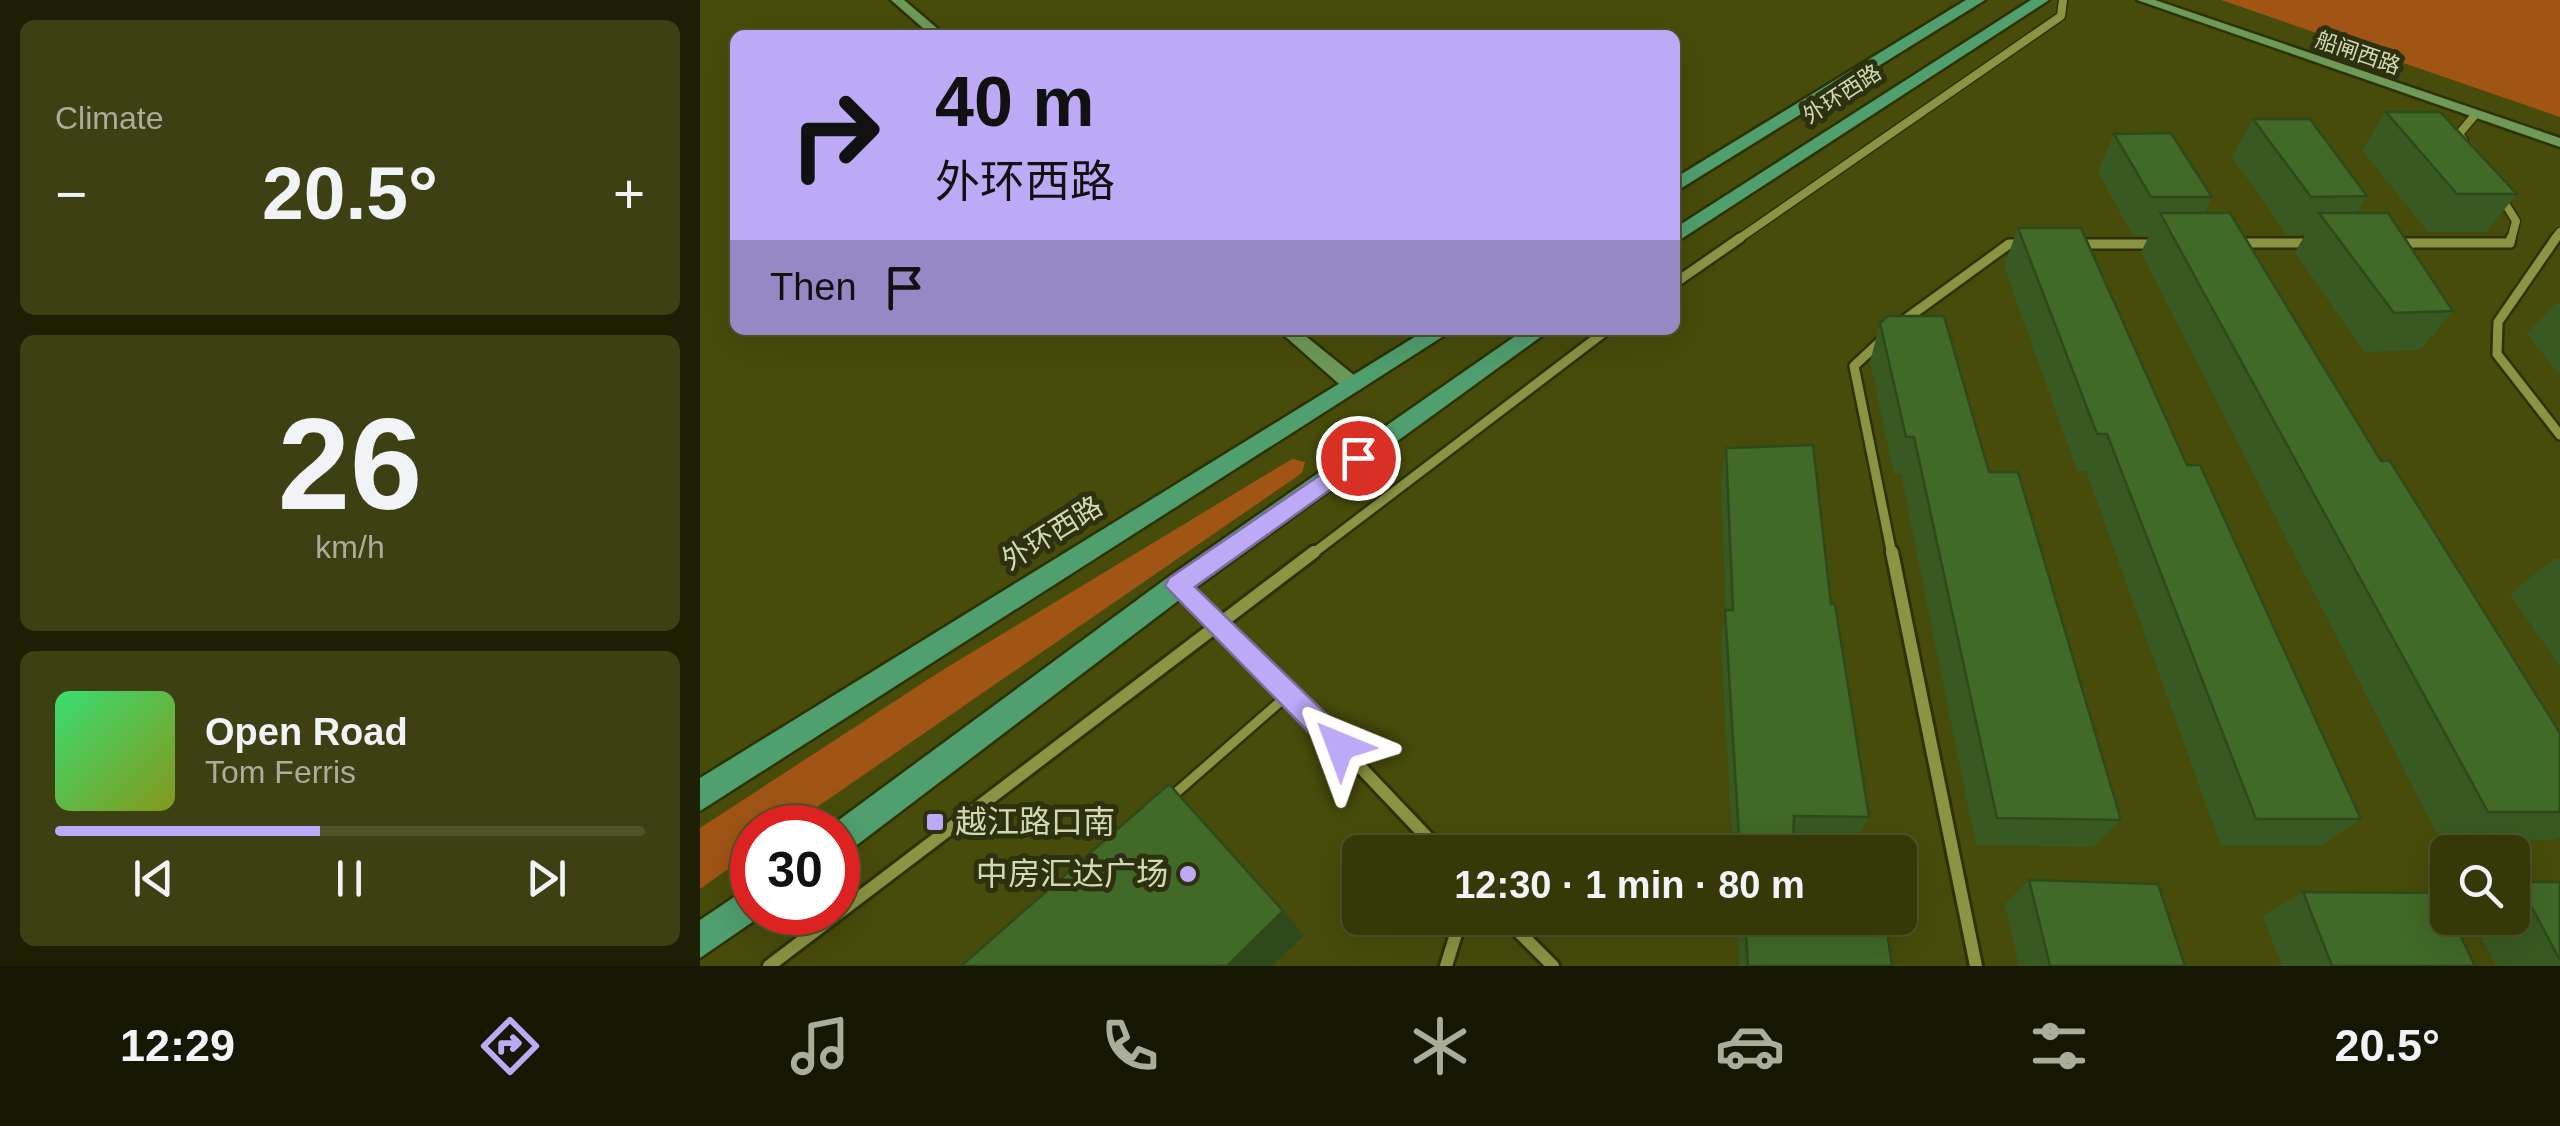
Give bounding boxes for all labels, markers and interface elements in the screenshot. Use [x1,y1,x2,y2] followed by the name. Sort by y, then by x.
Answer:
[2312,27,2404,79] street label: 船闸西路
[1798,60,1886,128] street label: 外环西路
[935,63,1095,141] text: 40 m
[770,70,900,200] icon: right
[55,100,163,136] text: Climate
[262,151,438,235] text: 20.5°
[935,156,1115,207] text: 外环西路
[55,163,87,225] text: −
[613,163,645,225] text: +
[877,260,932,315] icon: arrive
[770,266,857,308] text: Then
[278,391,422,537] text: 26
[1316,416,1401,501] pin
[1331,431,1386,486] icon: arrive
[996,490,1108,576] street label: 外环西路
[315,529,385,565] text: km/h
[1288,694,1392,798] position arrow
[205,711,408,753] text: Open Road
[205,754,356,790] text: Tom Ferris
[955,804,1115,840] place label: 越江路口南
[730,805,860,935] speed limit sign: 30
[924,811,946,833] marker: 越江路口南
[2430,835,2530,935] map controls
[2430,835,2530,935] button: search
[126,851,181,906] icon: previous
[322,851,377,906] icon: pause
[519,851,574,906] icon: next
[976,856,1168,892] place label: 中房汇达广场
[1177,863,1199,885] marker: 中房汇达广场
[1454,864,1805,906] text: 12:30 · 1 min · 80 m
[475,1011,545,1081] icon: directions
[785,1011,855,1081] icon: music
[1095,1011,1165,1081] icon: phone
[1405,1011,1475,1081] icon: climate
[1715,1011,1785,1081] icon: car
[2024,1011,2094,1081] icon: filters
[120,1020,235,1071] text: 12:29
[2334,1020,2440,1071] text: 20.5°

